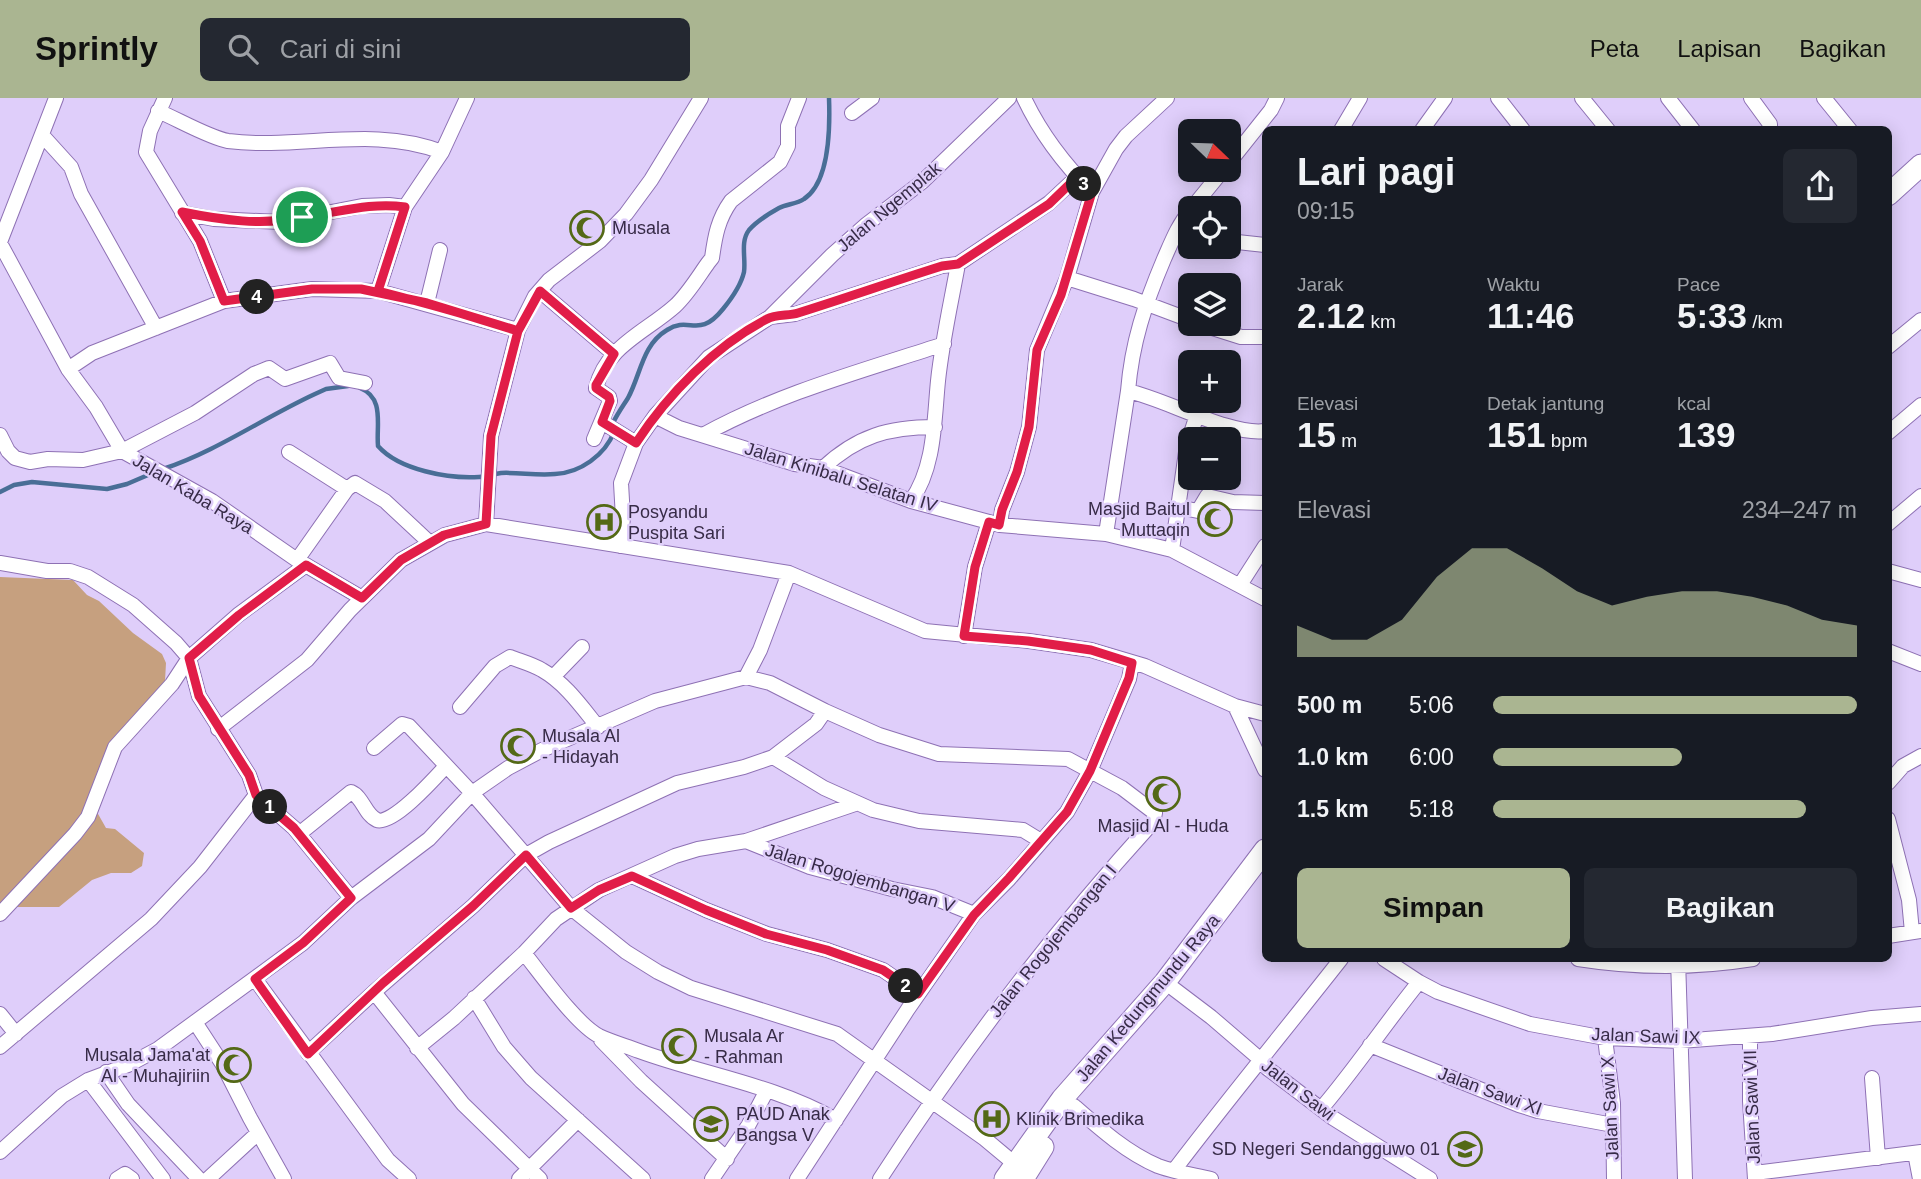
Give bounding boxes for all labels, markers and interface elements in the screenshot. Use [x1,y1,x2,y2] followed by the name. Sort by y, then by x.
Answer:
[200,18,690,81] search box
[35,30,158,67] text: Sprintly
[224,30,262,68] icon: search
[280,34,401,64] text: Cari di sini
[1590,35,1639,62] text: Peta
[1677,35,1761,62] text: Lapisan
[1799,35,1886,62] text: Bagikan
[1178,119,1241,182] north arrow
[1178,119,1241,490] map controls
[1783,149,1857,223] button: share
[1297,151,1455,193] text: Lari pagi
[833,157,946,256] street label: Jalan Ngemplak
[1066,166,1102,202] pin: 3
[1078,173,1089,194] text: 3
[272,187,332,247] pin
[1178,196,1241,259] button: locate
[283,198,321,236] icon: arrive
[1297,198,1355,224] text: 09:15
[568,209,606,247] mosque icon: Musala
[612,218,671,238] place label: Musala
[1178,273,1241,336] button: layers
[1297,274,1343,295] text: Jarak
[1487,274,1540,295] text: Waktu
[1677,274,1720,295] text: Pace
[240,280,274,314] pin: 4
[251,286,262,307] text: 4
[1297,296,1365,335] text: 2.12
[1487,296,1575,335] text: 11:46
[1677,296,1747,335] text: 5:33
[1365,311,1396,332] text: km
[1747,311,1783,332] text: /km
[1178,350,1241,413] button: +
[1297,393,1358,414] text: Elevasi
[1487,393,1604,414] text: Detak jantung
[1677,393,1711,414] text: kcal
[1297,415,1336,454] text: 15
[1487,415,1545,454] text: 151
[1677,415,1735,454] text: 139
[1178,427,1241,490] button: −
[1336,430,1357,451] text: m
[1545,430,1588,451] text: bpm
[742,438,940,516] street label: Jalan Kinibalu Selatan IV
[129,450,258,538] street label: Jalan Kaba Raya
[1297,497,1371,523] text: Elevasi
[1742,497,1857,523] text: 234–247 m
[1088,499,1190,540] place label: Masjid Baitul Muttaqin
[1196,500,1234,538] mosque icon: Masjid Baitul Muttaqin
[628,502,725,543] place label: Posyandu Puspita Sari
[585,503,623,541] hospital icon: Posyandu Puspita Sari
[1297,692,1362,718] text: 500 m
[1409,692,1454,718] text: 5:06
[542,726,620,767] place label: Musala Al - Hidayah
[499,727,537,765] mosque icon: Musala Al - Hidayah
[1297,744,1369,770] text: 1.0 km
[1409,744,1454,770] text: 6:00
[1144,775,1182,813] mosque icon: Masjid Al - Huda
[252,790,288,824] pin: 1
[264,796,275,817] text: 1
[1297,796,1369,822] text: 1.5 km
[1409,796,1454,822] text: 5:18
[1097,816,1230,836] place label: Masjid Al - Huda
[763,840,957,916] street label: Jalan Rogojembangan V
[985,861,1121,1021] street label: Jalan Rogojembangan I
[1297,868,1570,948] button: Simpan
[1584,868,1857,948] button: Bagikan
[1072,910,1224,1086] street label: Jalan Kedungmundu Raya
[888,968,923,1004] pin: 2
[900,975,911,996] text: 2
[1591,1024,1701,1048] street label: Jalan Sawi IX
[704,1026,784,1067] place label: Musala Ar - Rahman
[660,1027,698,1065] mosque icon: Musala Ar - Rahman
[85,1045,210,1086] place label: Musala Jama'at Al - Muhajiriin
[215,1046,253,1084] mosque icon: Musala Jama'at Al - Muhajiriin
[1740,1050,1764,1164] street label: Jalan Sawi VII
[1258,1055,1338,1125] street label: Jalan Sawi
[1597,1056,1623,1160] street label: Jalan Sawi X
[1435,1063,1545,1119] street label: Jalan Sawi XI
[973,1100,1011,1138] hospital icon: Klinik Brimedika
[736,1104,831,1145] place label: PAUD Anak Bangsa V
[692,1105,730,1143] school or university icon: PAUD Anak Bangsa V
[1016,1109,1145,1129] place label: Klinik Brimedika
[1446,1130,1484,1168] school or university icon: SD Negeri Sendangguwo 01
[1212,1139,1440,1159] place label: SD Negeri Sendangguwo 01

